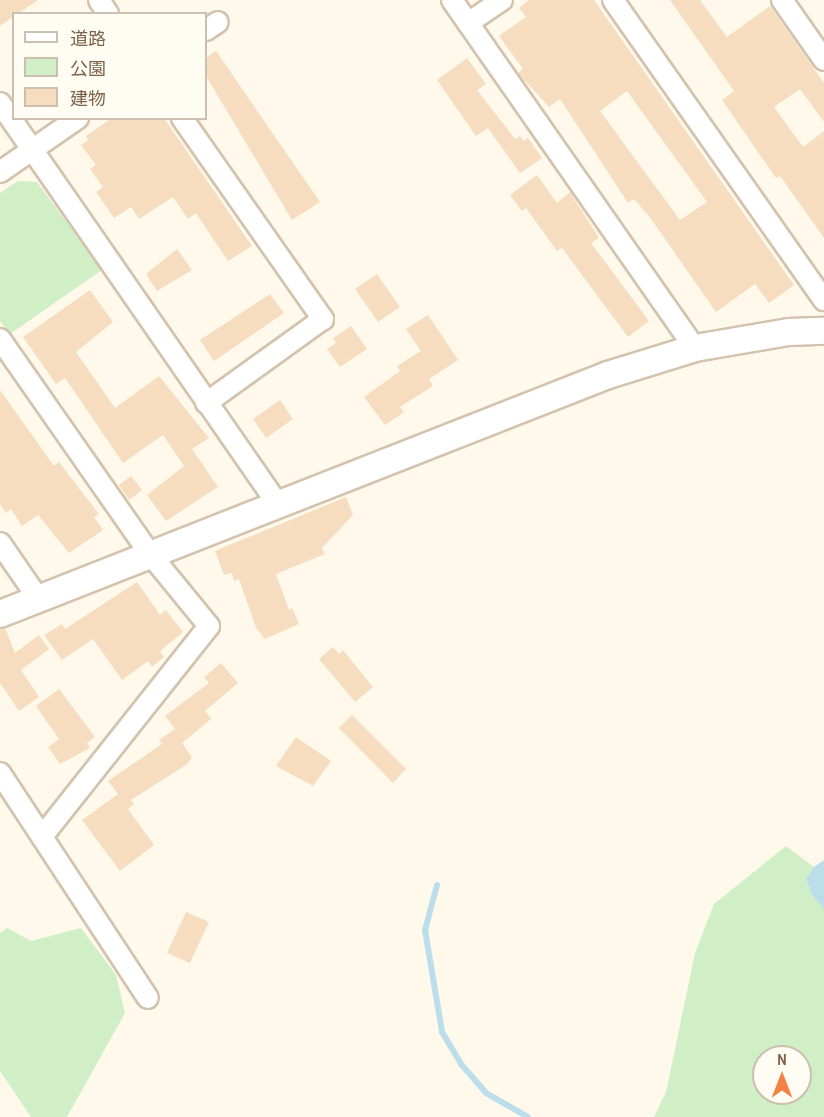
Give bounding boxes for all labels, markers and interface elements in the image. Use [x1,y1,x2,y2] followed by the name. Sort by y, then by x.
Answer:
[12,12,207,120] legend
[70,26,106,51] text: 道路
[70,56,106,81] text: 公園
[70,86,106,111] text: 建物
[752,1045,812,1105] north arrow
[777,1048,787,1070] text: N

